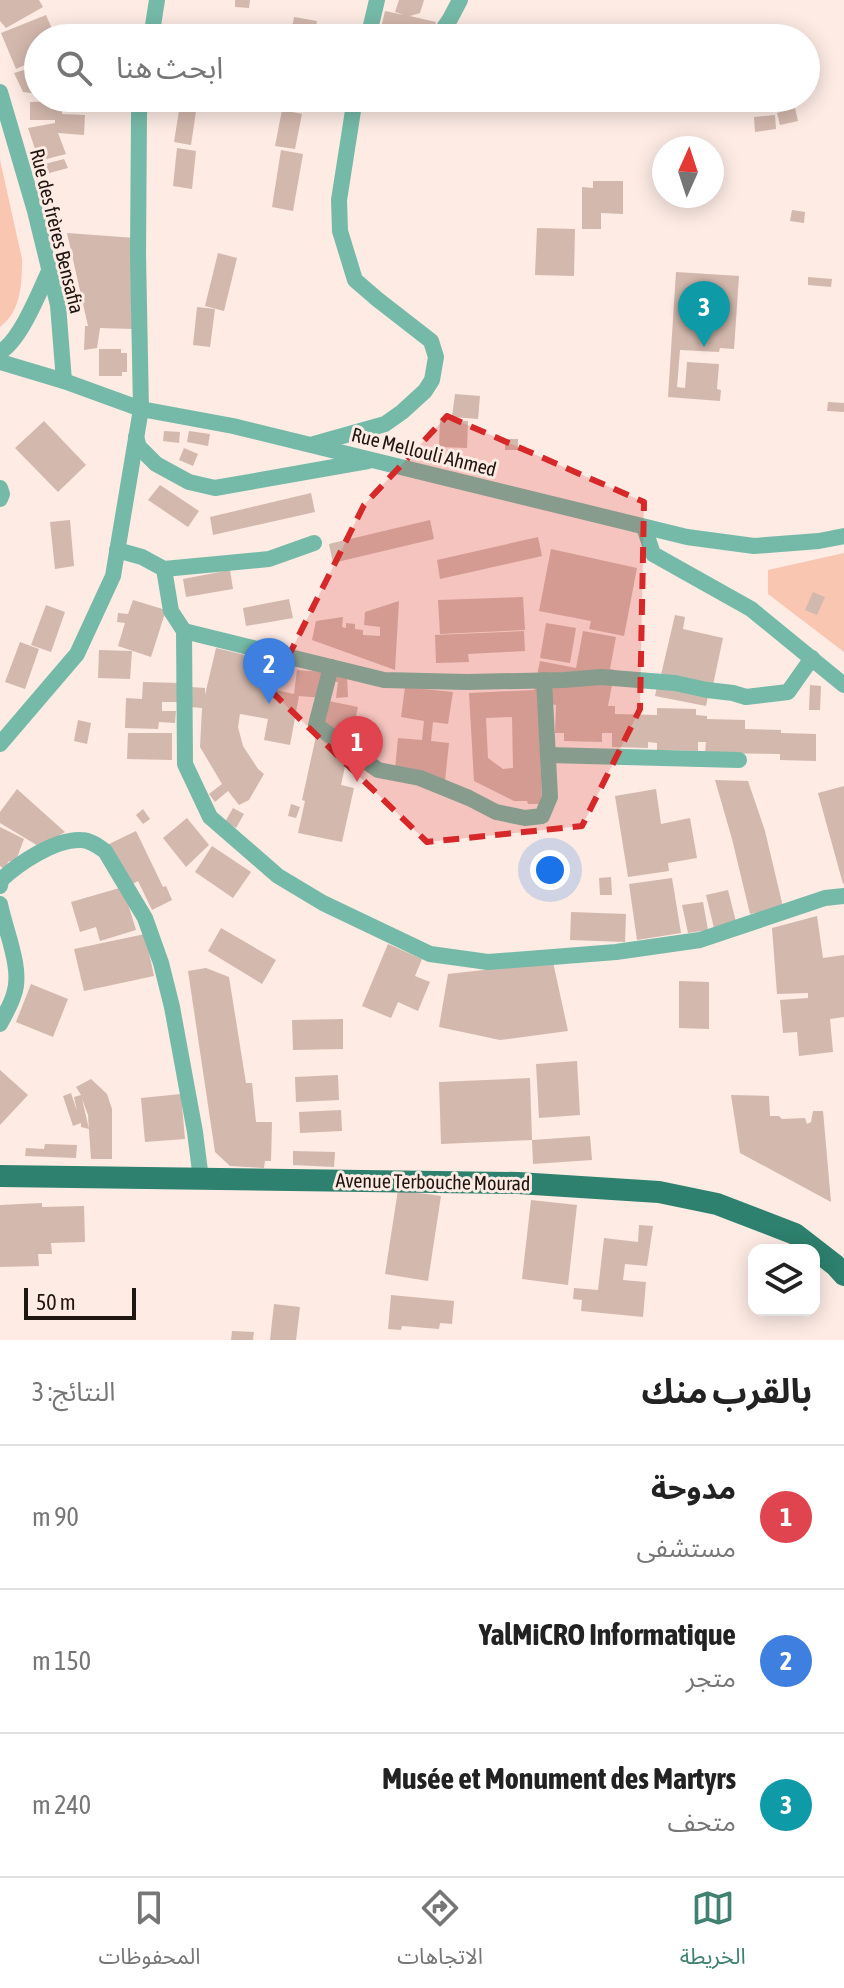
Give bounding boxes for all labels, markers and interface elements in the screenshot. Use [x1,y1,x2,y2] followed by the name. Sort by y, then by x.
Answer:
[24,24,820,112] search box
[52,46,96,90] icon: search
[116,50,223,84] text: ابحث هنا
[652,136,724,208] north arrow
[26,146,89,316] street label: Rue des frères Bensafia
[678,281,730,347] pin: 3
[349,422,499,481] street label: Rue Mellouli Ahmed
[243,638,295,704] pin: 2
[331,716,383,782] pin: 1
[530,850,570,890] your location
[335,1168,531,1195] street label: Avenue Terbouche Mourad
[748,1244,820,1316] map controls
[748,1244,820,1316] button: layers
[24,1284,136,1320] scale bar
[36,1289,76,1315] text: 50 m
[642,1371,812,1410] text: بالقرب منك
[32,1377,115,1407] text: النتائج: 3
[651,1471,736,1505] text: مدوحة
[32,1502,79,1532] text: 90 m
[780,1502,792,1532] text: 1
[636,1533,736,1563] text: مستشفى
[479,1617,736,1651] text: YalMiCRO Informatique
[32,1646,91,1676] text: 150 m
[780,1646,792,1676] text: 2
[686,1663,736,1693] text: متجر
[382,1761,736,1795] text: Musée et Monument des Martyrs
[32,1790,91,1820] text: 240 m
[780,1790,792,1820] text: 3
[668,1807,736,1837] text: متحف
[98,1886,200,1980] tab: المحفوظات
[397,1886,483,1980] tab: الاتجاهات
[680,1886,746,1980] tab: الخريطة

